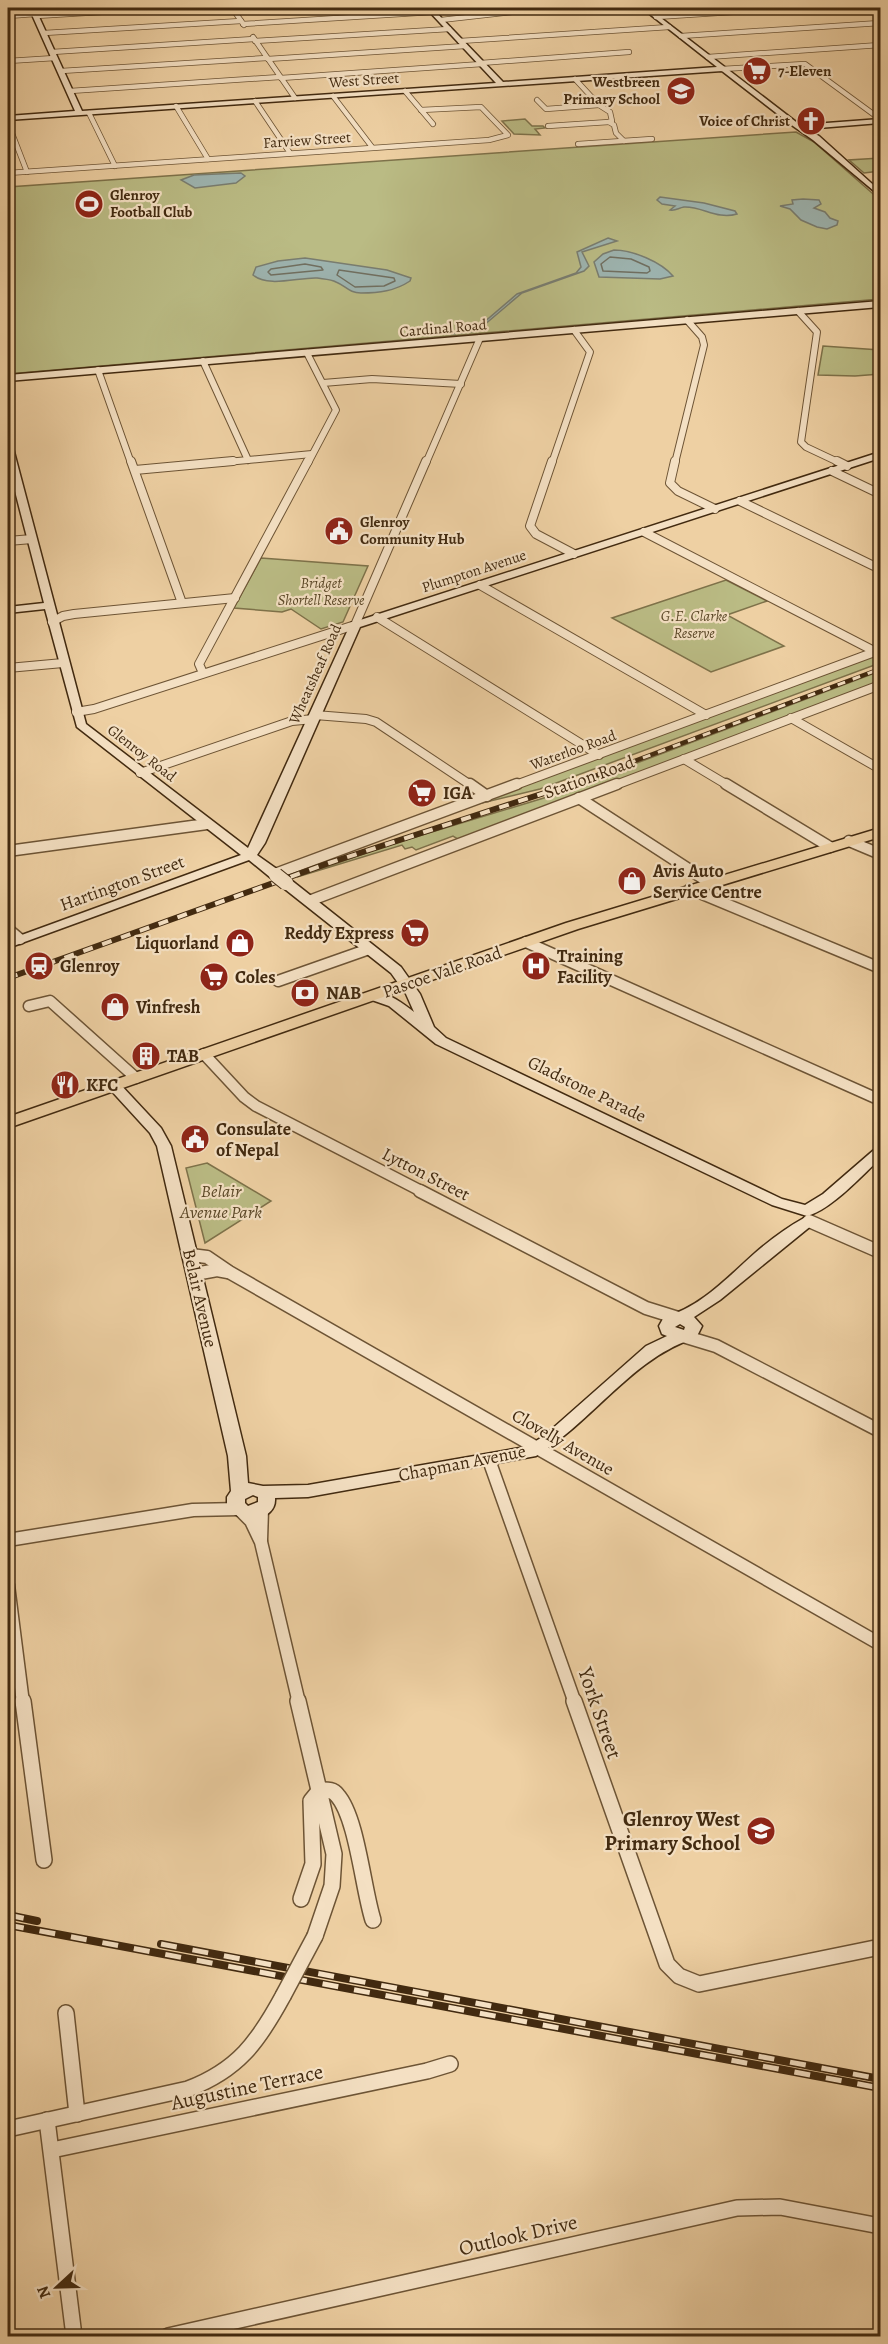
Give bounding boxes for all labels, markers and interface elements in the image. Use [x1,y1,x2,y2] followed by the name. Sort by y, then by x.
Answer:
[741,55,773,87] supermarket icon: 7-Eleven
[778,61,832,81] place label: 7-Eleven
[327,68,400,93] street label: West Street
[563,72,661,109] place label: Westbreen Primary School
[665,75,697,107] school or university icon: Westbreen Primary School
[795,105,827,137] church icon: Voice of Christ
[698,111,790,131] place label: Voice of Christ
[262,127,352,153] street label: Farview Street
[110,185,193,222] place label: Glenroy Football Club
[73,188,105,220] sports icon: Glenroy Football Club
[399,314,488,342] street label: Cardinal Road
[360,512,465,549] place label: Glenroy Community Hub
[323,515,355,547] public building icon: Glenroy Community Hub
[419,545,529,597] street label: Plumpton Avenue
[278,573,365,610] park label: Bridget Shortell Reserve
[661,606,728,643] park label: G.E. Clarke Reserve
[284,620,346,728] street label: Wheatsheaf Road
[103,720,181,787] street label: Glenroy Road
[526,725,620,775] street label: Waterloo Road
[540,749,638,804] street label: Station Road
[406,777,438,809] supermarket icon: IGA
[443,781,473,805] place label: IGA
[56,849,188,917] street label: Hartington Street
[652,859,762,904] place label: Avis Auto Service Centre
[616,865,648,897] shop icon: Avis Auto Service Centre
[399,917,431,949] supermarket icon: Reddy Express
[284,921,394,945] place label: Reddy Express
[224,927,256,959] shop icon: Liquorland
[135,931,219,955] place label: Liquorland
[379,940,505,1004] street label: Pascoe Vale Road
[557,944,624,989] place label: Training Facility
[23,950,55,982] station icon: Glenroy
[520,950,552,982] hospital icon: Training Facility
[60,954,120,978] place label: Glenroy
[198,961,230,993] supermarket icon: Coles
[235,965,276,989] place label: Coles
[289,977,321,1009] bank icon: NAB
[326,981,361,1005] place label: NAB
[99,991,131,1023] shop icon: Vinfresh
[135,995,201,1019] place label: Vinfresh
[130,1040,162,1072] building icon: TAB
[167,1044,199,1068] place label: TAB
[524,1050,650,1128] street label: Gladstone Parade
[49,1069,81,1101] restaurant icon: KFC
[86,1073,118,1097] place label: KFC
[216,1117,291,1162] place label: Consulate of Nepal
[179,1123,211,1155] public building icon: Consulate of Nepal
[378,1142,474,1206] street label: Lytton Street
[179,1179,262,1224] park label: Belair Avenue Park
[177,1246,223,1350] street label: Belair Avenue
[508,1403,618,1481] street label: Clovelly Avenue
[396,1439,528,1487] street label: Chapman Avenue
[571,1662,629,1763] street label: York Street
[605,1805,740,1857] place label: Glenroy West Primary School
[745,1815,777,1847] school or university icon: Glenroy West Primary School
[167,2057,326,2117] street label: Augustine Terrace
[456,2208,580,2262] street label: Outlook Drive
[27,2257,87,2317] north arrow
[32,2282,56,2302] text: N

